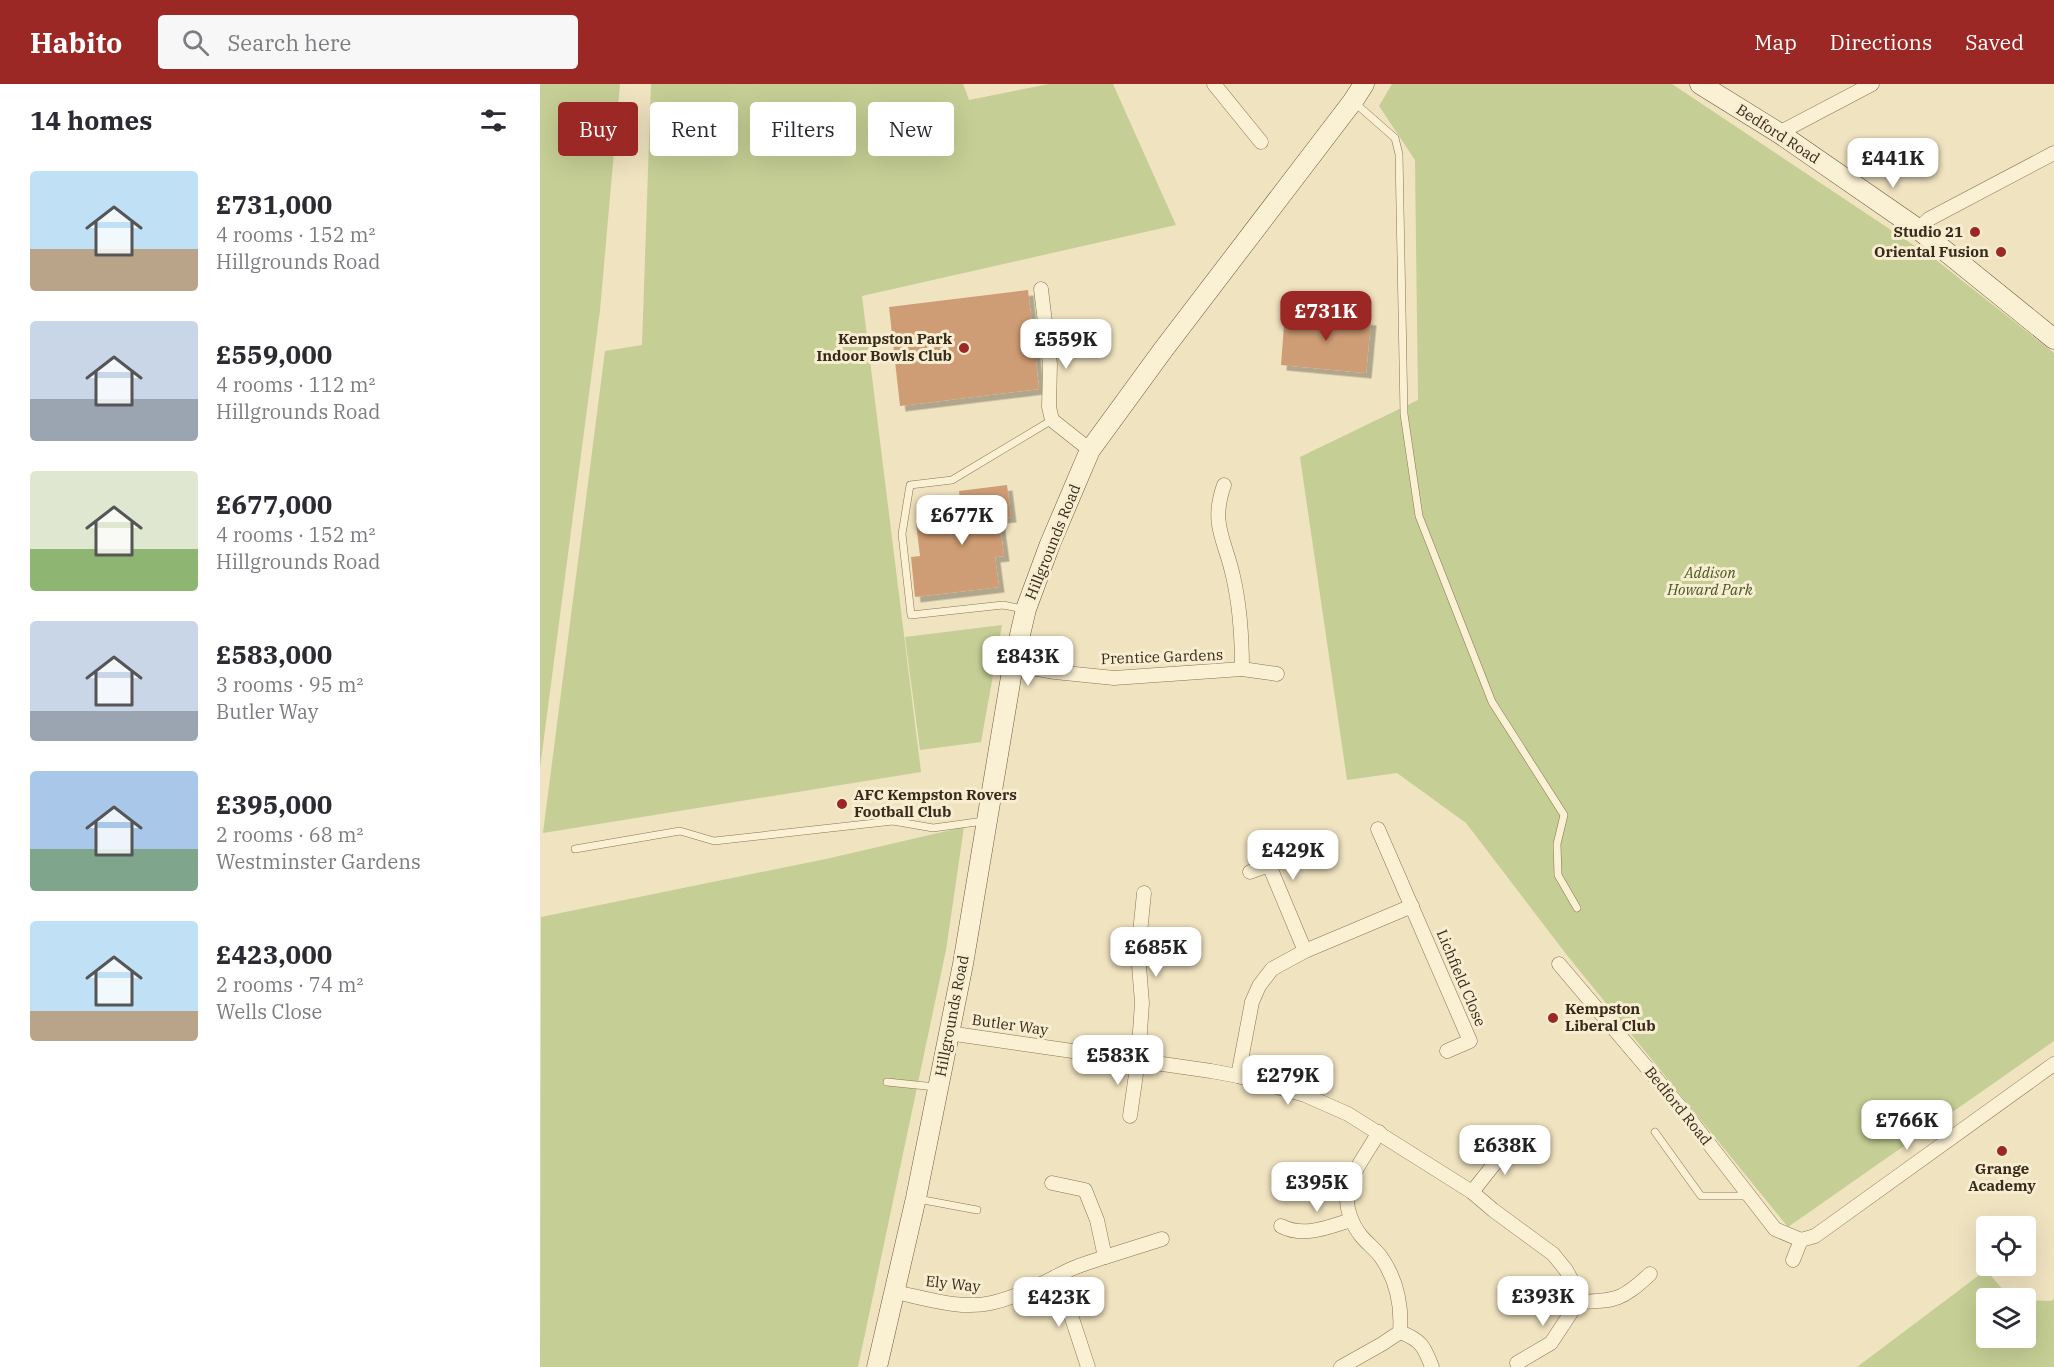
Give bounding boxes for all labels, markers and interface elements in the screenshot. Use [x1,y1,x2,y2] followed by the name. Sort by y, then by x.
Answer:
[158,15,578,69] search box
[30,24,122,61] text: Habito
[179,26,212,59] icon: search
[227,28,351,57] text: Search here
[1754,28,1797,56] text: Map
[1830,28,1932,56] text: Directions
[1965,28,2024,56] text: Saved
[1733,100,1824,168] street label: Bedford Road
[558,102,638,156] chip: Buy
[650,102,738,156] chip: Rent
[750,102,856,156] chip: Filters
[868,102,954,156] chip: New
[30,103,152,137] text: 14 homes
[477,104,510,137] icon: filters
[1851,138,1935,189] pin: £441K
[1861,144,1925,171] text: £441K
[216,187,332,221] text: £731,000
[78,195,150,267] icon: home
[216,221,375,248] text: 4 rooms · 152 m²
[1894,222,1963,241] place label: Studio 21
[1968,225,1982,239] marker: Studio 21
[1874,242,1989,261] place label: Oriental Fusion
[1994,245,2008,259] marker: Oriental Fusion
[216,248,380,275] text: Hillgrounds Road
[1284,291,1368,342] pin: £731K
[1294,297,1358,324] text: £731K
[1024,319,1108,370] pin: £559K
[1034,325,1098,352] text: £559K
[816,329,953,365] place label: Kempston Park Indoor Bowls Club
[216,337,332,371] text: £559,000
[957,341,971,355] marker: Kempston Park Indoor Bowls Club
[78,345,150,417] icon: home
[216,371,375,398] text: 4 rooms · 112 m²
[216,398,380,425] text: Hillgrounds Road
[1021,481,1084,603] street label: Hillgrounds Road
[216,487,332,521] text: £677,000
[78,495,150,567] icon: home
[920,495,1004,546] pin: £677K
[930,501,994,528] text: £677K
[216,521,375,548] text: 4 rooms · 152 m²
[216,548,380,575] text: Hillgrounds Road
[1666,563,1753,599] park label: Addison Howard Park
[986,636,1070,687] pin: £843K
[216,637,332,671] text: £583,000
[996,642,1060,669] text: £843K
[78,645,150,717] icon: home
[1100,645,1224,668] street label: Prentice Gardens
[216,671,363,698] text: 3 rooms · 95 m²
[216,698,318,725] text: Butler Way
[854,785,1017,821] place label: AFC Kempston Rovers Football Club
[216,787,332,821] text: £395,000
[78,795,150,867] icon: home
[835,797,849,811] marker: AFC Kempston Rovers Football Club
[216,821,363,848] text: 2 rooms · 68 m²
[1251,830,1335,881] pin: £429K
[1261,836,1325,863] text: £429K
[216,848,421,875] text: Westminster Gardens
[1433,926,1490,1029] street label: Lichfield Close
[1114,927,1198,978] pin: £685K
[1124,933,1188,960] text: £685K
[216,937,332,971] text: £423,000
[78,945,150,1017] icon: home
[930,954,973,1078] street label: Hillgrounds Road
[216,971,363,998] text: 2 rooms · 74 m²
[216,998,322,1025] text: Wells Close
[1565,999,1656,1035] place label: Kempston Liberal Club
[971,1010,1049,1039] street label: Butler Way
[1546,1011,1560,1025] marker: Kempston Liberal Club
[1076,1035,1160,1086] pin: £583K
[1086,1041,1150,1068] text: £583K
[1246,1055,1330,1106] pin: £279K
[1256,1061,1320,1088] text: £279K
[1641,1062,1716,1149] street label: Bedford Road
[1865,1100,1949,1151] pin: £766K
[1875,1106,1939,1133] text: £766K
[1463,1125,1547,1176] pin: £638K
[1473,1131,1537,1158] text: £638K
[1995,1144,2009,1158] marker: Grange Academy
[1968,1159,2036,1195] place label: Grange Academy
[1275,1162,1359,1213] pin: £395K
[1285,1168,1349,1195] text: £395K
[1976,1216,2036,1348] map controls
[1976,1216,2036,1276] button: locate
[925,1271,982,1296] street label: Ely Way
[1501,1276,1585,1327] pin: £393K
[1017,1277,1101,1328] pin: £423K
[1511,1282,1575,1309] text: £393K
[1027,1283,1091,1310] text: £423K
[1976,1288,2036,1348] button: layers

